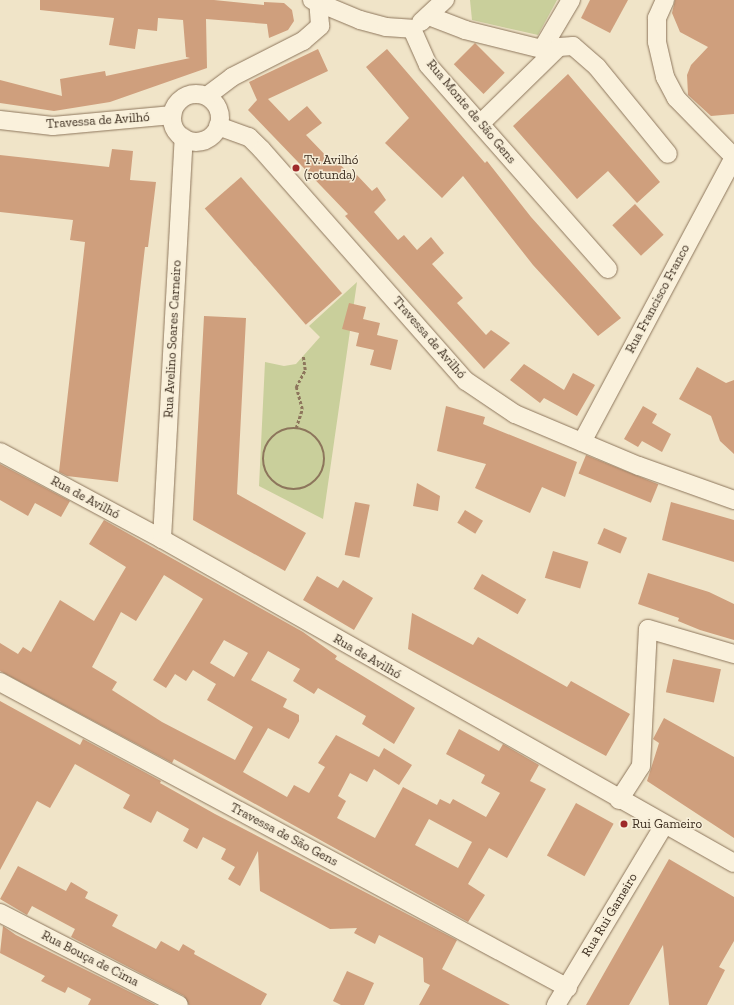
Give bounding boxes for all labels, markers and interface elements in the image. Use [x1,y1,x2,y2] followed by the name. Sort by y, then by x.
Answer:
[423,57,519,167] street label: Rua Monte de São Gens
[46,110,150,132] street label: Travessa de Avilhó
[304,153,359,184] place label: Tv. Avilhó (rotunda)
[291,163,301,173] marker: Tv. Avilhó (rotunda)
[623,242,693,356] street label: Rua Francisco Franco
[161,259,185,419] street label: Rua Avelino Soares Carneiro
[389,294,469,382] street label: Travessa de Avilhó
[48,473,122,523] street label: Rua de Avilhó
[330,631,404,683] street label: Rua de Avilhó
[227,800,341,870] street label: Travessa de São Gens
[632,816,702,832] place label: Rui Gameiro
[619,819,629,829] marker: Rui Gameiro
[579,870,641,960] street label: Rua Rui Gameiro
[39,928,141,990] street label: Rua Bouça de Cima

